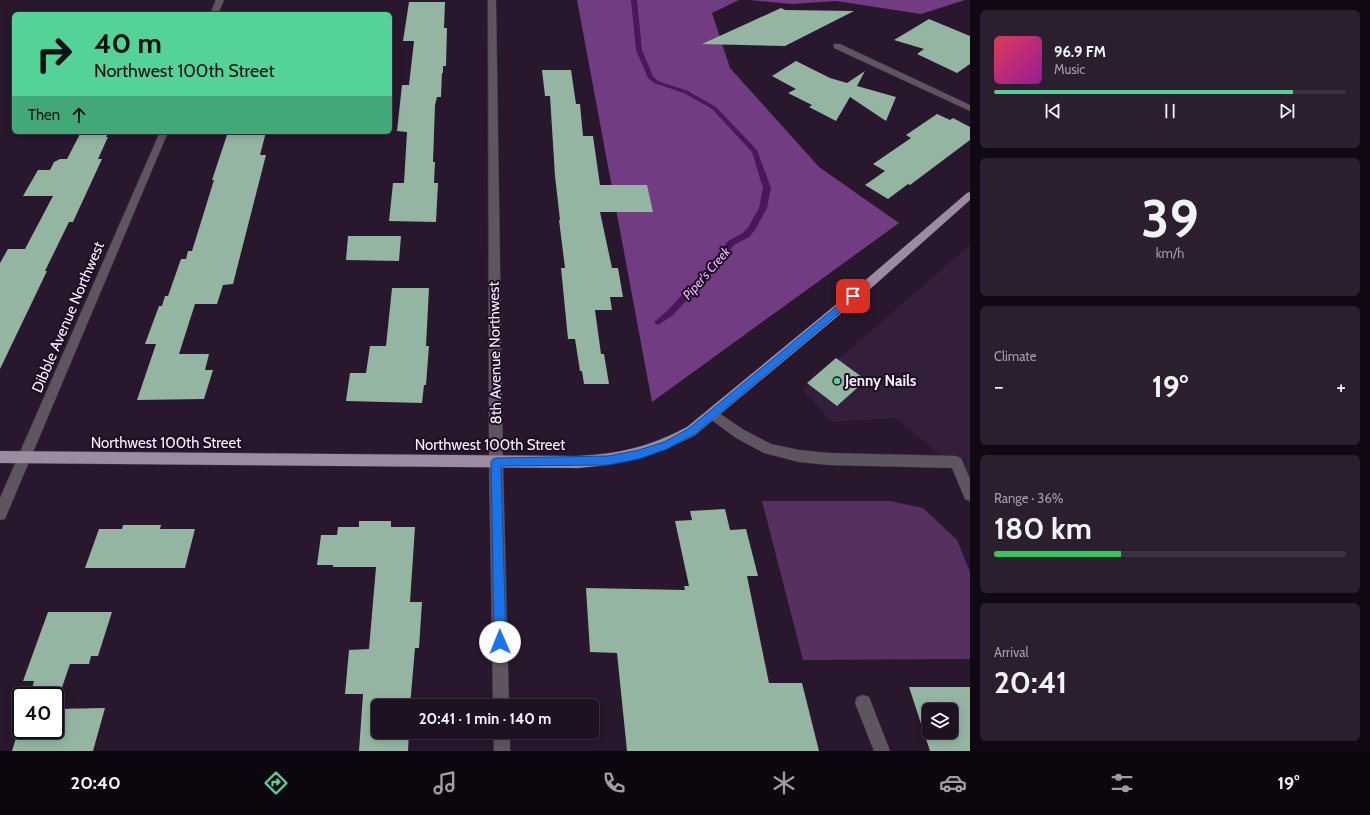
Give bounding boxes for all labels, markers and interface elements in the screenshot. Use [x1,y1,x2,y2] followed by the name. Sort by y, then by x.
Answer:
[94,26,162,60] text: 40 m
[28,28,80,80] icon: right
[1054,43,1106,61] text: 96.9 FM
[94,60,275,82] text: Northwest 100th Street
[1054,61,1085,77] text: Music
[1042,100,1064,122] icon: previous
[1159,100,1181,122] icon: pause
[1276,100,1298,122] icon: next
[68,104,90,126] icon: ahead
[28,106,60,124] text: Then
[1141,187,1199,250] text: 39
[28,239,108,395] street label: Dibble Avenue Northwest
[679,243,733,303] water label: Piper's Creek
[1156,245,1184,261] text: km/h
[836,279,870,313] pin
[485,281,505,425] street label: 8th Avenue Northwest
[842,285,864,307] icon: arrive
[994,348,1036,364] text: Climate
[1152,368,1188,405] text: 19°
[844,372,916,390] place label: Jenny Nails
[994,373,1004,400] text: −
[1336,373,1346,400] text: +
[832,376,842,386] marker: Jenny Nails
[91,434,241,452] street label: Northwest 100th Street
[415,436,565,454] street label: Northwest 100th Street
[994,490,1063,506] text: Range · 36%
[994,510,1092,547] text: 180 km
[479,621,521,663] position arrow
[994,644,1029,660] text: Arrival
[994,664,1067,701] text: 20:41
[12,687,64,739] speed limit sign: 40
[922,703,958,739] map controls
[922,703,958,739] button: layers
[419,710,551,728] text: 20:41 · 1 min · 140 m
[262,769,290,797] icon: directions
[431,769,459,797] icon: music
[600,769,628,797] icon: phone
[770,769,798,797] icon: climate
[939,769,967,797] icon: car
[1108,769,1136,797] icon: filters
[71,772,121,794] text: 20:40
[1277,772,1299,794] text: 19°

